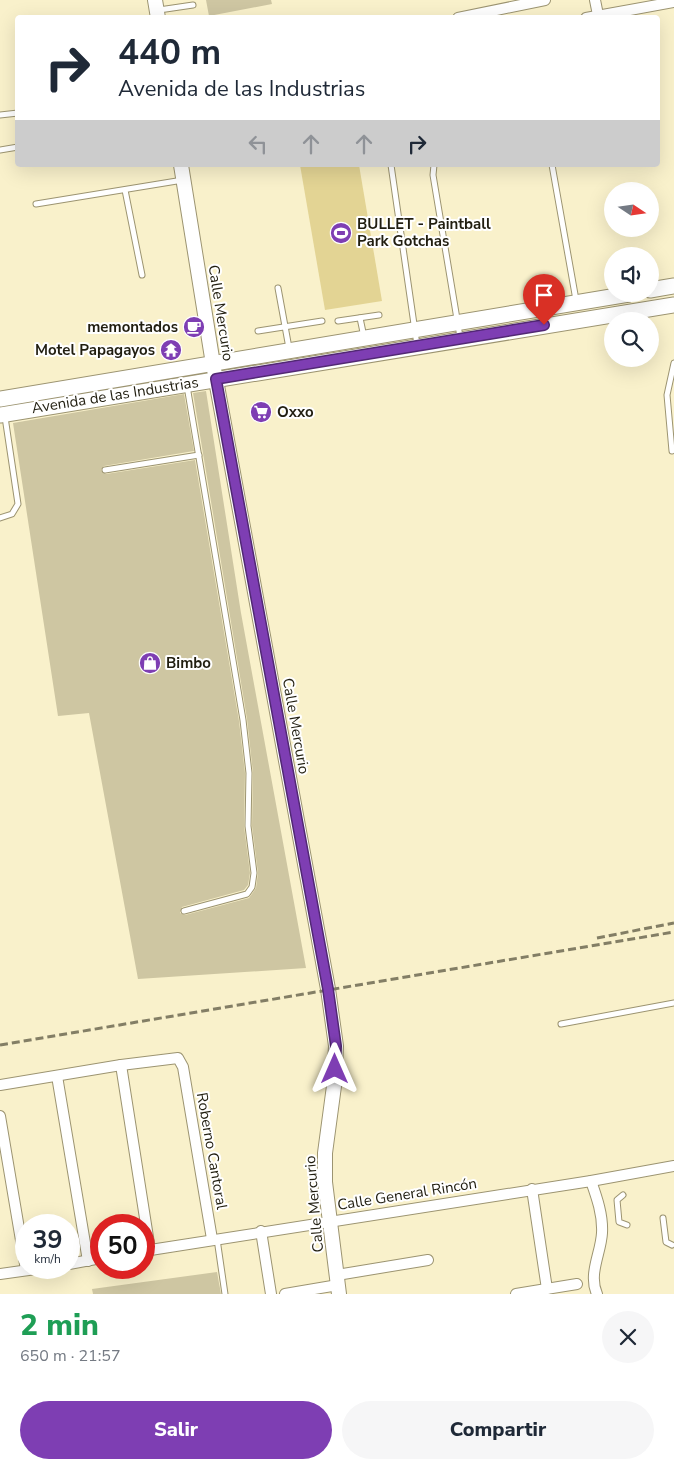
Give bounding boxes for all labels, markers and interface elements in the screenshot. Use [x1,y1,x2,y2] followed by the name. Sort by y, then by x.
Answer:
[118,29,221,76] text: 440 m
[35,35,100,100] icon: right
[118,74,365,104] text: Avenida de las Industrias
[244,130,272,158] icon: left
[297,130,325,158] icon: ahead
[350,130,378,158] icon: ahead
[403,130,431,158] icon: right
[604,182,659,238] north arrow
[604,182,659,367] map controls
[357,214,491,251] place label: BULLET - Paintball Park Gotchas
[329,221,353,245] sports icon: BULLET - Paintball Park Gotchas
[604,247,659,302] button: sound
[204,263,238,363] street label: Calle Mercurio
[523,274,565,325] pin
[530,281,558,309] icon: arrive
[604,312,659,367] button: search
[182,315,206,339] cafe icon: memontados
[87,317,178,337] place label: memontados
[159,338,183,362] temple icon: Motel Papagayos
[35,340,155,360] place label: Motel Papagayos
[30,372,200,418] street label: Avenida de las Industrias
[249,400,273,424] supermarket icon: Oxxo
[277,402,314,422] place label: Oxxo
[138,651,162,675] shop icon: Bimbo
[166,653,211,673] place label: Bimbo
[278,676,314,776] street label: Calle Mercurio
[308,1042,360,1094] position arrow
[192,1091,232,1212] street label: Roberno Cantoral
[300,1155,328,1253] street label: Calle Mercurio
[336,1173,478,1215] street label: Calle General Rincón
[90,1214,155,1279] speed limit sign: 50
[32,1223,63,1257] text: 39
[34,1251,61,1267] text: km/h
[20,1305,99,1346] text: 2 min
[602,1311,654,1363] button: close
[20,1345,121,1367] text: 650 m · 21:57
[20,1401,332,1459] button: Salir
[342,1401,654,1459] button: Compartir

